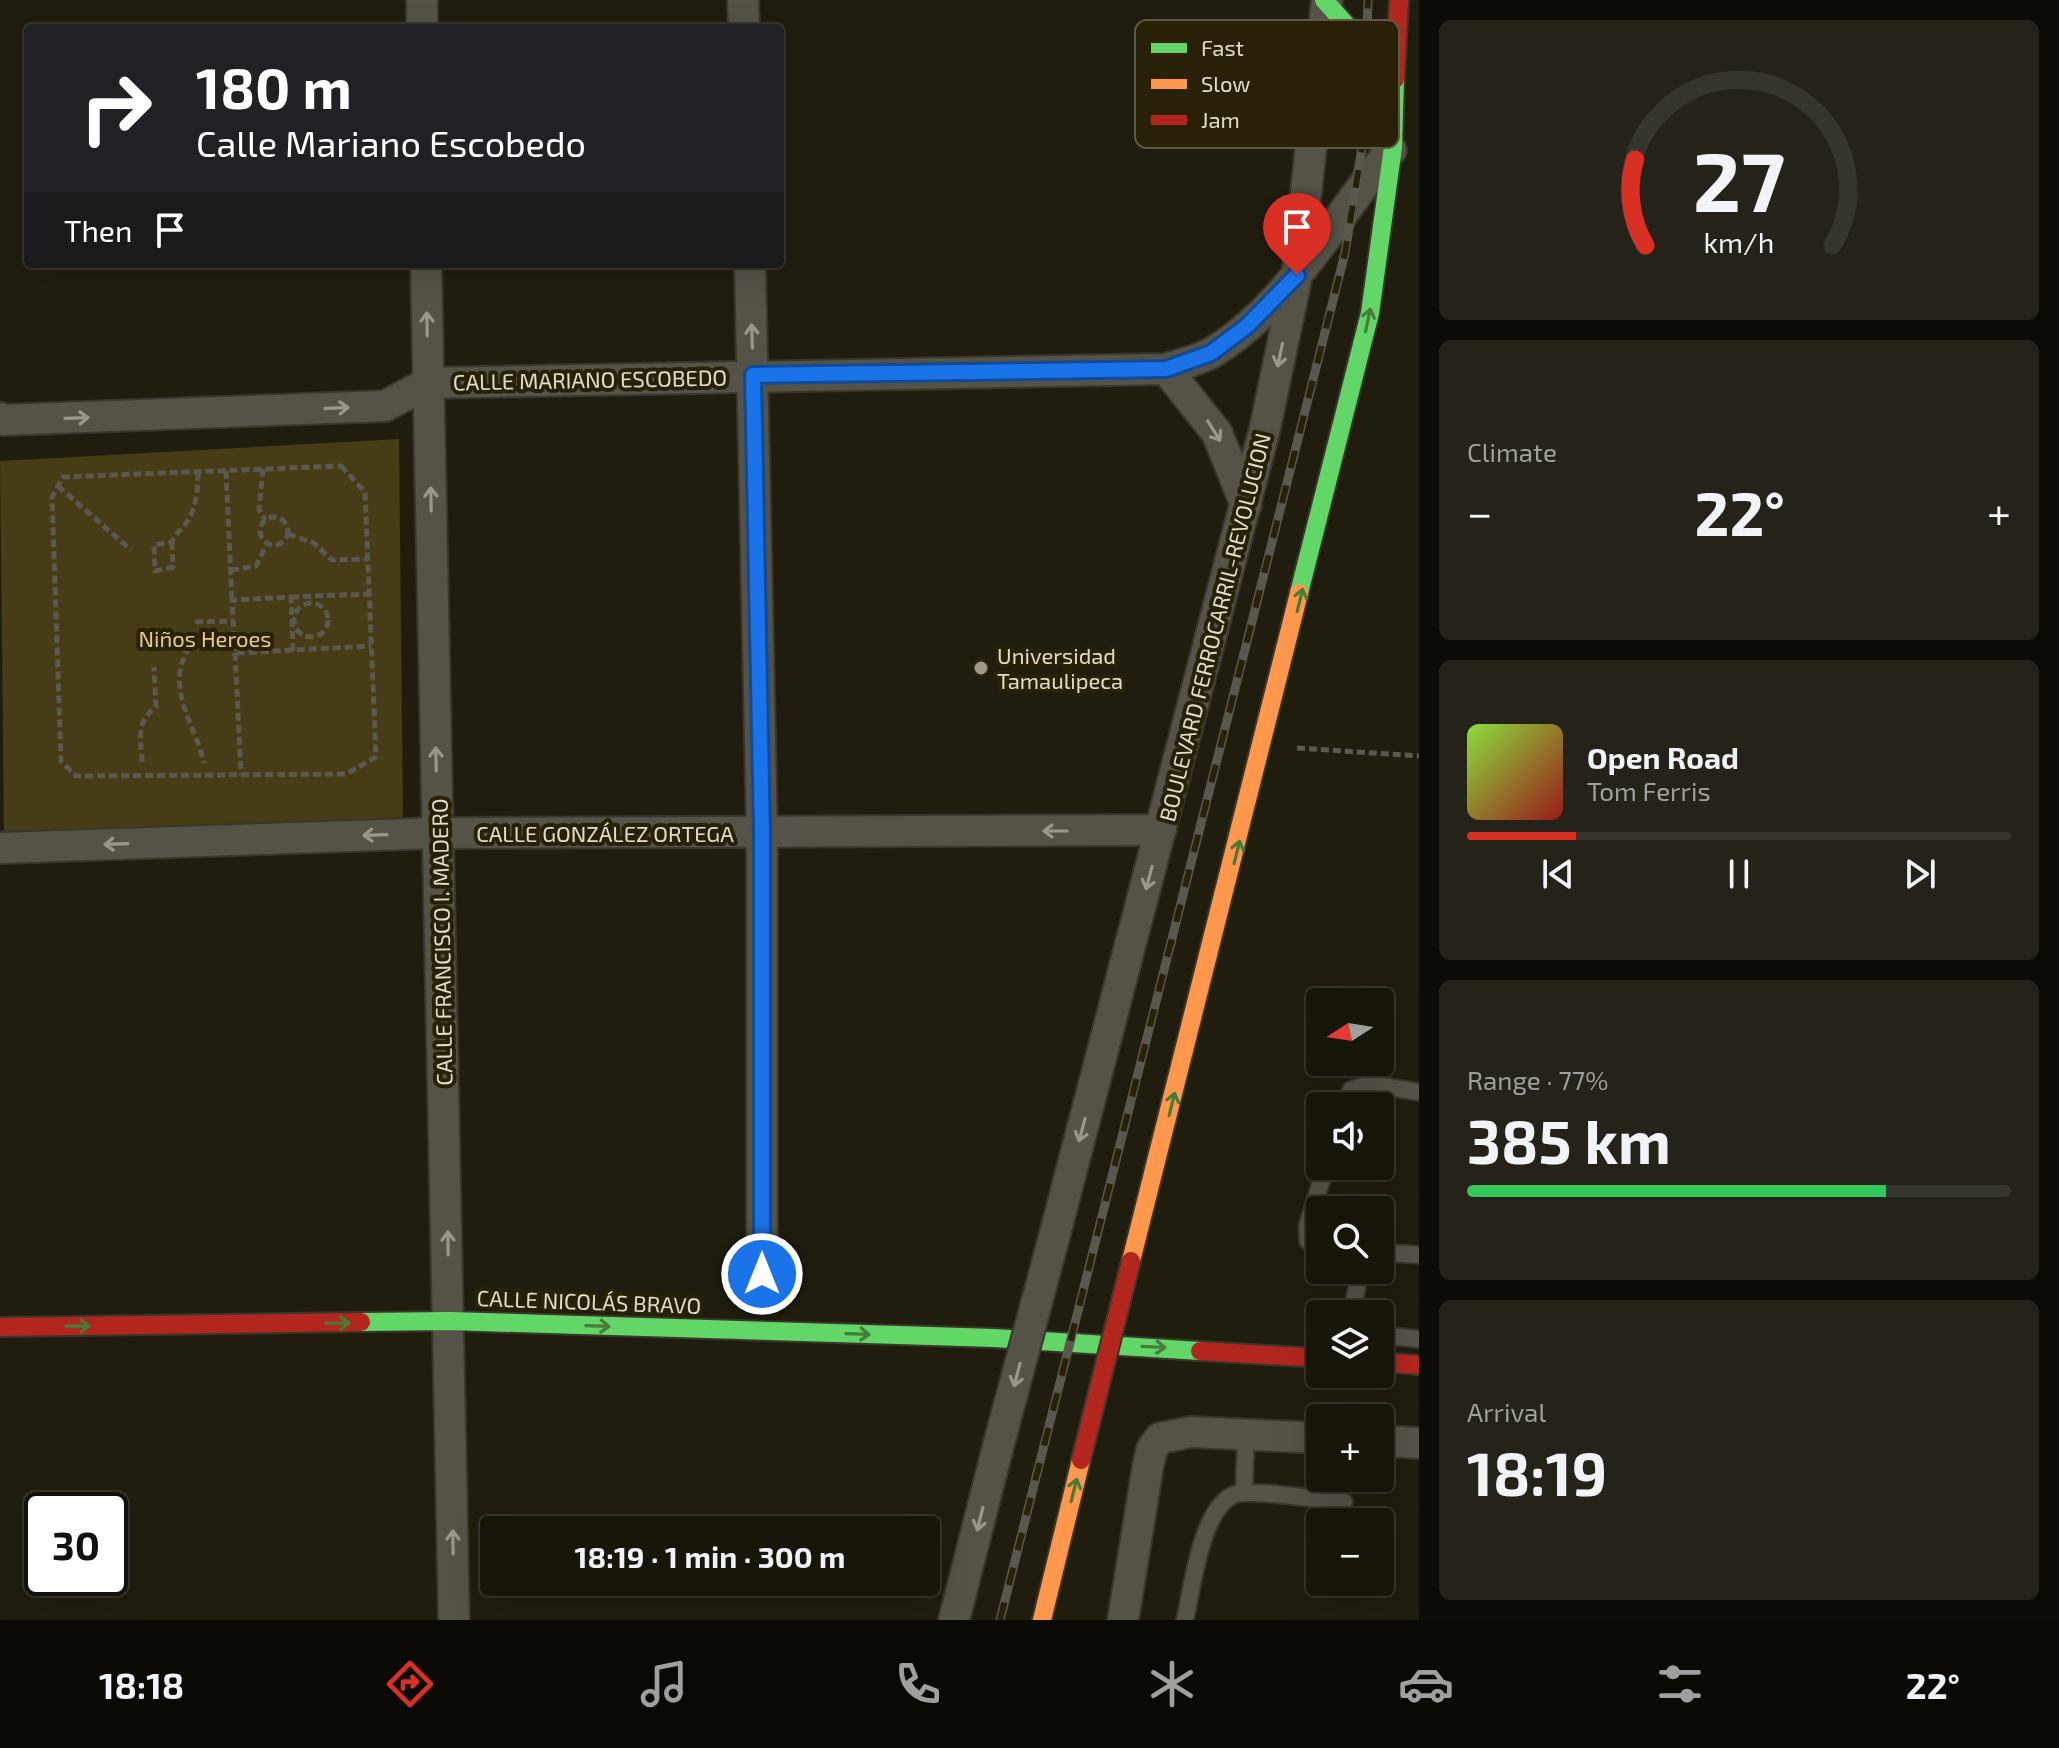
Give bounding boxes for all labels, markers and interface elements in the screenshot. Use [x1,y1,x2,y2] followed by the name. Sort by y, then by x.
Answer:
[1135,20,1399,148] legend
[1201,34,1244,60] text: Fast
[196,53,352,120] text: 180 m
[64,56,168,160] icon: right
[1201,70,1250,96] text: Slow
[1201,106,1240,132] text: Jam
[196,121,586,164] text: Calle Mariano Escobedo
[1693,129,1785,229] text: 27
[1263,193,1331,275] pin
[1275,205,1319,249] icon: arrive
[148,208,192,252] icon: arrive
[64,212,132,248] text: Then
[1704,224,1774,259] text: km/h
[1361,308,1376,334] one-way arrow
[419,311,435,338] one-way arrow
[745,323,760,350] one-way arrow
[1272,341,1287,367] one-way arrow
[453,364,727,394] street label: CALLE MARIANO ESCOBEDO
[323,400,350,415] one-way arrow
[63,410,90,425] one-way arrow
[1205,419,1222,441] one-way arrow
[1153,430,1275,824] street label: BOULEVARD FERROCARRIL-REVOLUCION
[1467,436,1557,467] text: Climate
[1695,476,1785,548] text: 22°
[1467,485,1493,538] text: −
[1987,485,2011,538] text: +
[423,486,438,513] one-way arrow
[1293,588,1308,614] one-way arrow
[139,625,271,651] park label: Niños Heroes
[997,642,1123,693] place label: Universidad Tamaulipeca
[972,659,990,677] marker: Universidad Tamaulipeca
[1587,739,1739,775] text: Open Road
[429,746,444,773] one-way arrow
[1587,775,1711,806] text: Tom Ferris
[425,798,457,1086] street label: CALLE FRANCISCO I. MADERO
[476,820,734,846] street label: CALLE GONZÁLEZ ORTEGA
[1042,823,1069,839] one-way arrow
[362,828,389,843] one-way arrow
[103,836,130,851] one-way arrow
[1230,840,1245,866] one-way arrow
[1536,852,1580,896] icon: previous
[1717,852,1761,896] icon: pause
[1898,852,1942,896] icon: next
[1140,865,1155,891] one-way arrow
[1306,988,1394,1076] north arrow
[1306,988,1394,1596] map controls
[1467,1064,1608,1095] text: Range · 77%
[1165,1092,1180,1118] one-way arrow
[1306,1092,1394,1180] button: sound
[1467,1104,1671,1176] text: 385 km
[1074,1116,1089,1142] one-way arrow
[1306,1196,1394,1284] button: search
[441,1230,456,1257] one-way arrow
[720,1232,804,1316] position arrow
[476,1284,702,1318] street label: CALLE NICOLÁS BRAVO
[1306,1300,1394,1388] button: layers
[324,1315,351,1330] one-way arrow
[64,1318,91,1334] one-way arrow
[584,1318,611,1333] one-way arrow
[844,1326,871,1341] one-way arrow
[1140,1340,1167,1355] one-way arrow
[1009,1361,1024,1387] one-way arrow
[1467,1396,1546,1427] text: Arrival
[1306,1404,1394,1492] button: +
[1467,1436,1607,1508] text: 18:19
[1067,1478,1082,1503] one-way arrow
[24,1492,128,1596] speed limit sign: 30
[971,1506,986,1531] one-way arrow
[1306,1508,1394,1596] button: −
[446,1529,461,1556] one-way arrow
[575,1538,845,1574] text: 18:19 · 1 min · 300 m
[382,1656,438,1712] icon: directions
[636,1656,692,1712] icon: music
[890,1656,946,1712] icon: phone
[1144,1656,1200,1712] icon: climate
[1398,1656,1454,1712] icon: car
[1652,1656,1708,1712] icon: filters
[99,1663,184,1706] text: 18:18
[1906,1663,1960,1706] text: 22°

